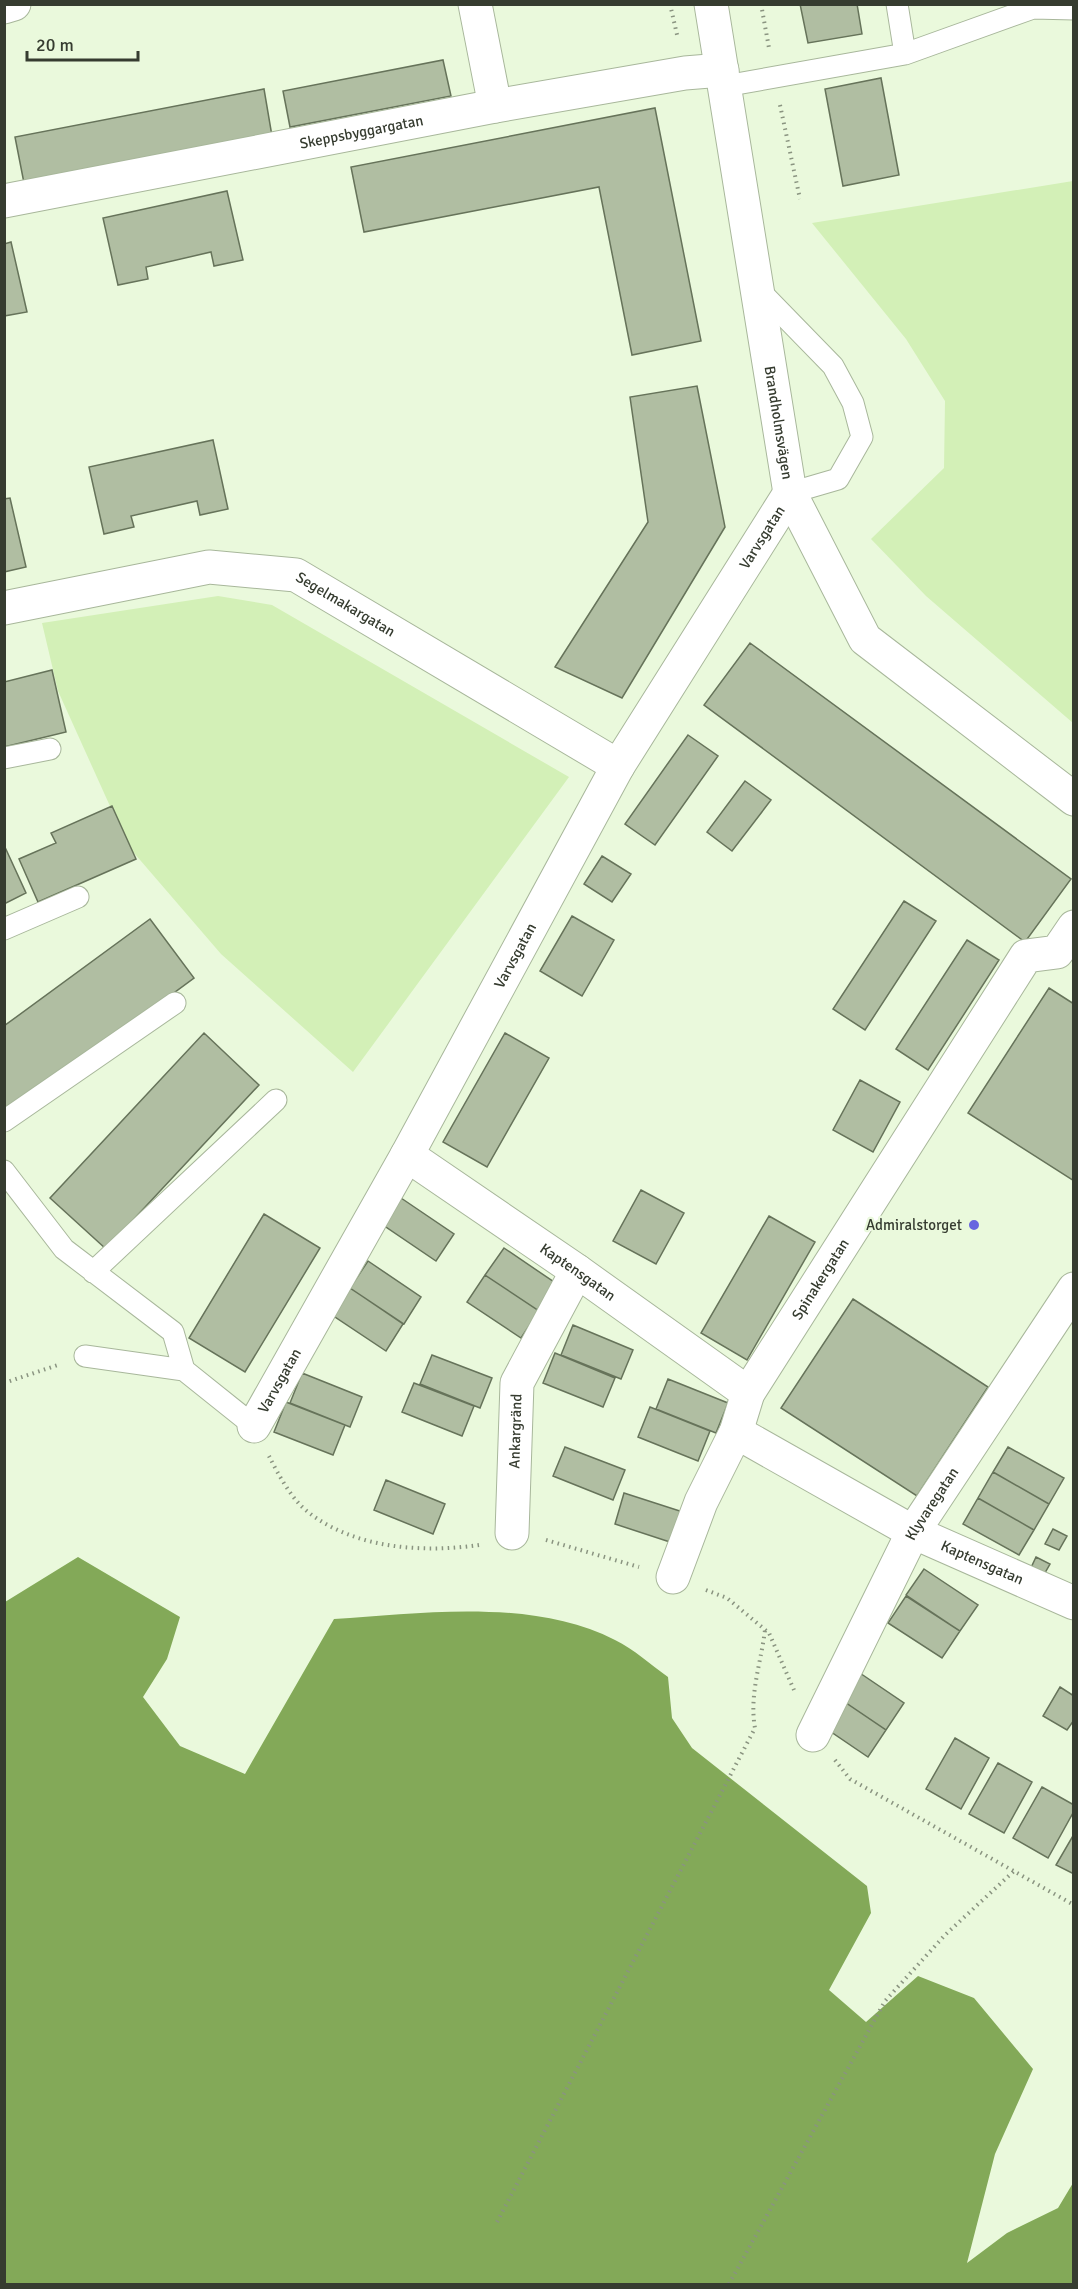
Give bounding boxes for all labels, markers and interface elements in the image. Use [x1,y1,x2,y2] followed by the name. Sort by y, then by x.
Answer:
[27,24,138,62] scale bar
[36,34,74,56] text: 20 m
[298,111,425,153] street label: Skeppsbyggargatan
[761,364,797,481] street label: Brandholmsvägen
[735,502,789,572] street label: Varvsgatan
[293,568,398,641] street label: Segelmakargatan
[490,920,540,991] street label: Varvsgatan
[866,1216,962,1234] place label: Admiralstorget
[967,1218,981,1232] marker: Admiralstorget
[788,1235,853,1323] street label: Spinakergatan
[536,1239,619,1305] street label: Kaptensgatan
[254,1345,305,1416] street label: Varvsgatan
[505,1393,526,1469] street label: Ankargränd
[901,1464,962,1543] street label: Klyvaregatan
[938,1536,1026,1589] street label: Kaptensgatan

